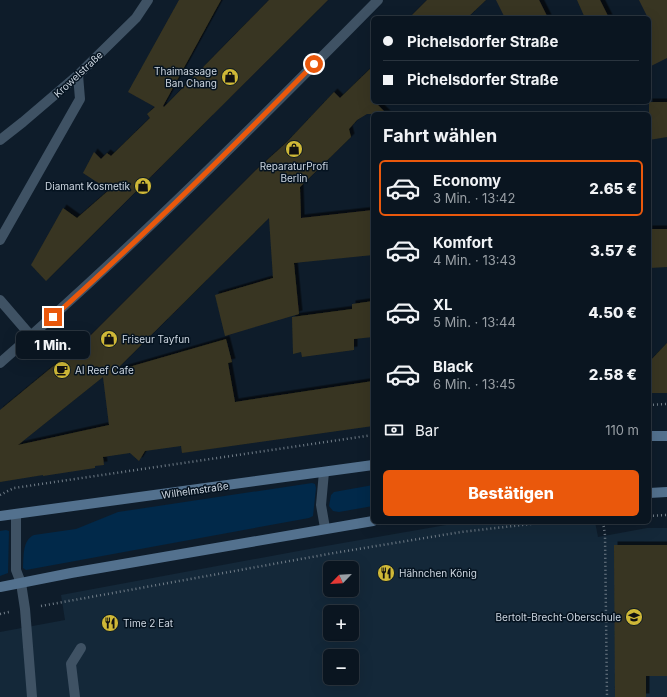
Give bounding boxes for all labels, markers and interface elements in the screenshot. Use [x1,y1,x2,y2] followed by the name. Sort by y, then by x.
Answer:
[407,32,558,51] text: Pichelsdorfer Straße
[51,48,105,100] street label: Krowelstraße
[305,55,323,73] route start
[154,65,217,89] place label: Thaimassage Ban Chang
[220,67,240,87] shop icon: Thaimassage Ban Chang
[407,70,558,89] text: Pichelsdorfer Straße
[383,125,497,146] text: Fahrt wählen
[284,139,304,159] shop icon: ReparaturProfi Berlin
[260,160,328,184] place label: ReparaturProfi Berlin
[385,170,421,206] icon: car
[433,171,501,190] text: Economy
[133,176,153,196] shop icon: Diamant Kosmetik
[589,179,637,198] text: 2.65 €
[45,180,131,192] place label: Diamant Kosmetik
[433,190,515,206] text: 3 Min. · 13:42
[385,232,421,268] icon: car
[433,233,493,252] text: Komfort
[590,241,637,260] text: 3.57 €
[433,252,516,268] text: 4 Min. · 13:43
[385,294,421,330] icon: car
[433,295,453,314] text: XL
[588,303,637,322] text: 4.50 €
[44,308,62,326] route end
[433,314,516,330] text: 5 Min. · 13:44
[99,329,119,349] shop icon: Friseur Tayfun
[16,331,90,359] callout: 1 Min.
[122,333,190,345] place label: Friseur Tayfun
[34,337,72,353] text: 1 Min.
[385,356,421,392] icon: car
[433,357,473,376] text: Black
[52,360,72,380] cafe icon: Al Reef Cafe
[75,364,134,376] place label: Al Reef Cafe
[589,365,637,384] text: 2.58 €
[433,376,515,392] text: 6 Min. · 13:45
[383,419,405,441] icon: cash
[415,421,439,440] text: Bar
[605,422,639,438] text: 110 m
[383,470,639,516] button: Bestätigen
[161,479,229,501] street label: Wilhelmstraße
[323,561,359,597] north arrow
[323,561,359,685] map controls
[376,563,396,583] restaurant icon: Hähnchen König
[399,567,477,579] place label: Hähnchen König
[323,605,359,641] button: +
[624,607,644,627] school or university icon: Bertolt-Brecht-Oberschule
[496,611,621,623] place label: Bertolt-Brecht-Oberschule
[100,613,120,633] restaurant icon: Time 2 Eat
[123,617,174,629] place label: Time 2 Eat
[323,649,359,685] button: −

